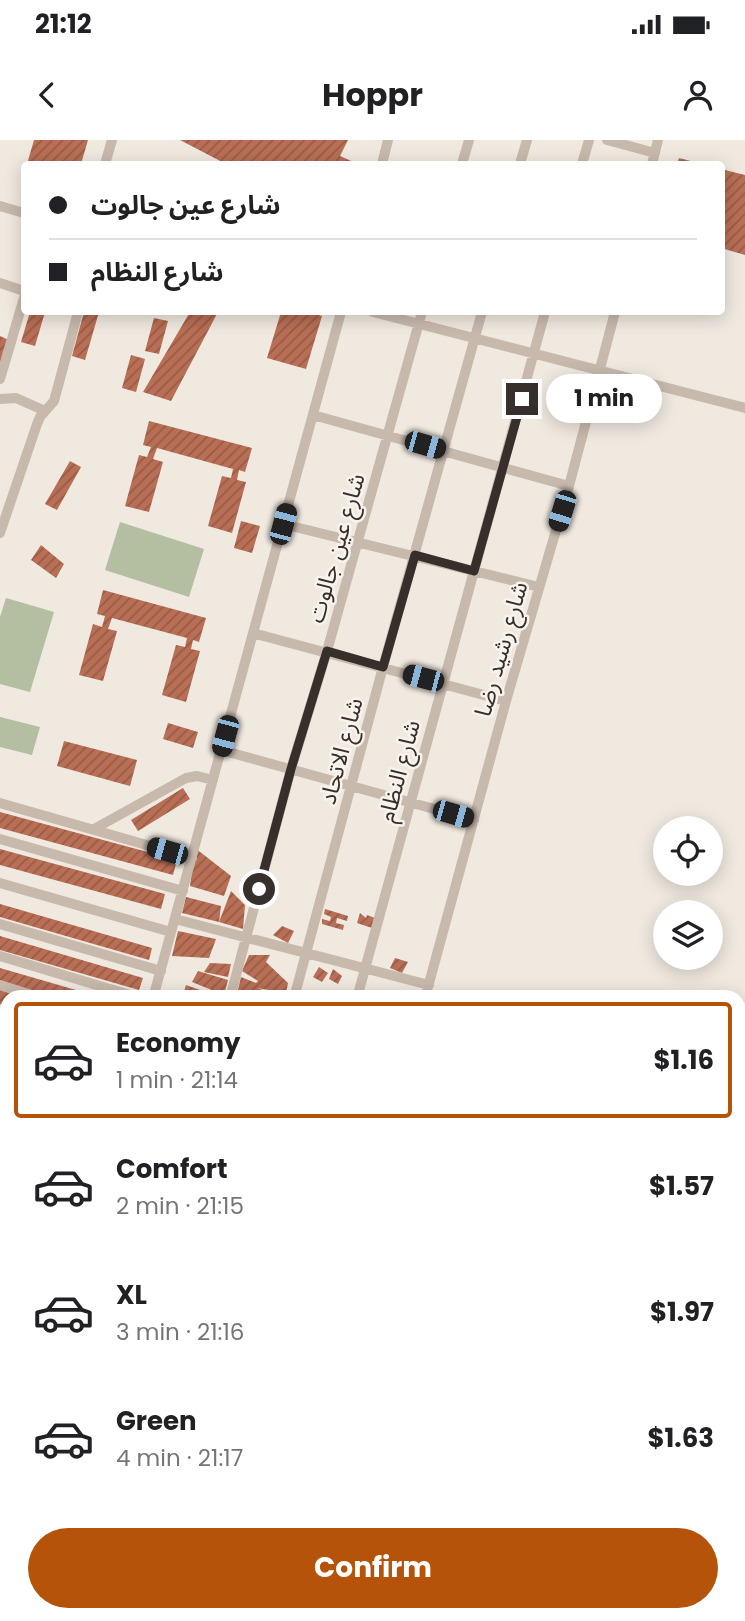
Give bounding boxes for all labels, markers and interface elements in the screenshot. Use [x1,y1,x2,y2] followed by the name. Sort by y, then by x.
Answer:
[35,6,92,42] text: 21:12
[322,72,423,117] text: Hoppr
[28,76,66,114] icon: back
[679,76,717,114] icon: person
[91,187,280,223] text: شارع عين جالوت
[91,254,223,290] text: شارع النظام
[546,374,662,424] callout: 1 min
[574,382,634,414] text: 1 min
[506,383,538,415] route end
[402,429,449,461] car
[299,470,374,627] street label: شارع عين جالوت
[546,488,579,534] car
[268,501,299,547] car
[466,578,536,720] street label: شارع رشيد رضا
[400,662,447,694] car
[311,694,372,808] street label: شارع الاتحاد
[210,713,241,759] car
[370,716,430,826] street label: شارع النظام
[430,798,477,830] car
[653,816,723,970] map controls
[653,816,723,886] button: locate
[144,835,191,867] car
[243,873,275,905] route start
[653,900,723,970] button: layers
[116,1025,240,1061] text: Economy
[32,1029,95,1092] icon: car
[653,1042,714,1078] text: $1.16
[116,1064,238,1096] text: 1 min · 21:14
[116,1151,228,1187] text: Comfort
[32,1155,95,1218] icon: car
[649,1168,714,1204] text: $1.57
[116,1190,244,1222] text: 2 min · 21:15
[116,1277,147,1313] text: XL
[32,1281,95,1344] icon: car
[650,1294,714,1330] text: $1.97
[116,1316,244,1348] text: 3 min · 21:16
[116,1403,197,1439] text: Green
[32,1407,95,1470] icon: car
[647,1420,714,1456] text: $1.63
[116,1442,243,1474] text: 4 min · 21:17
[28,1528,718,1608] button: Confirm

